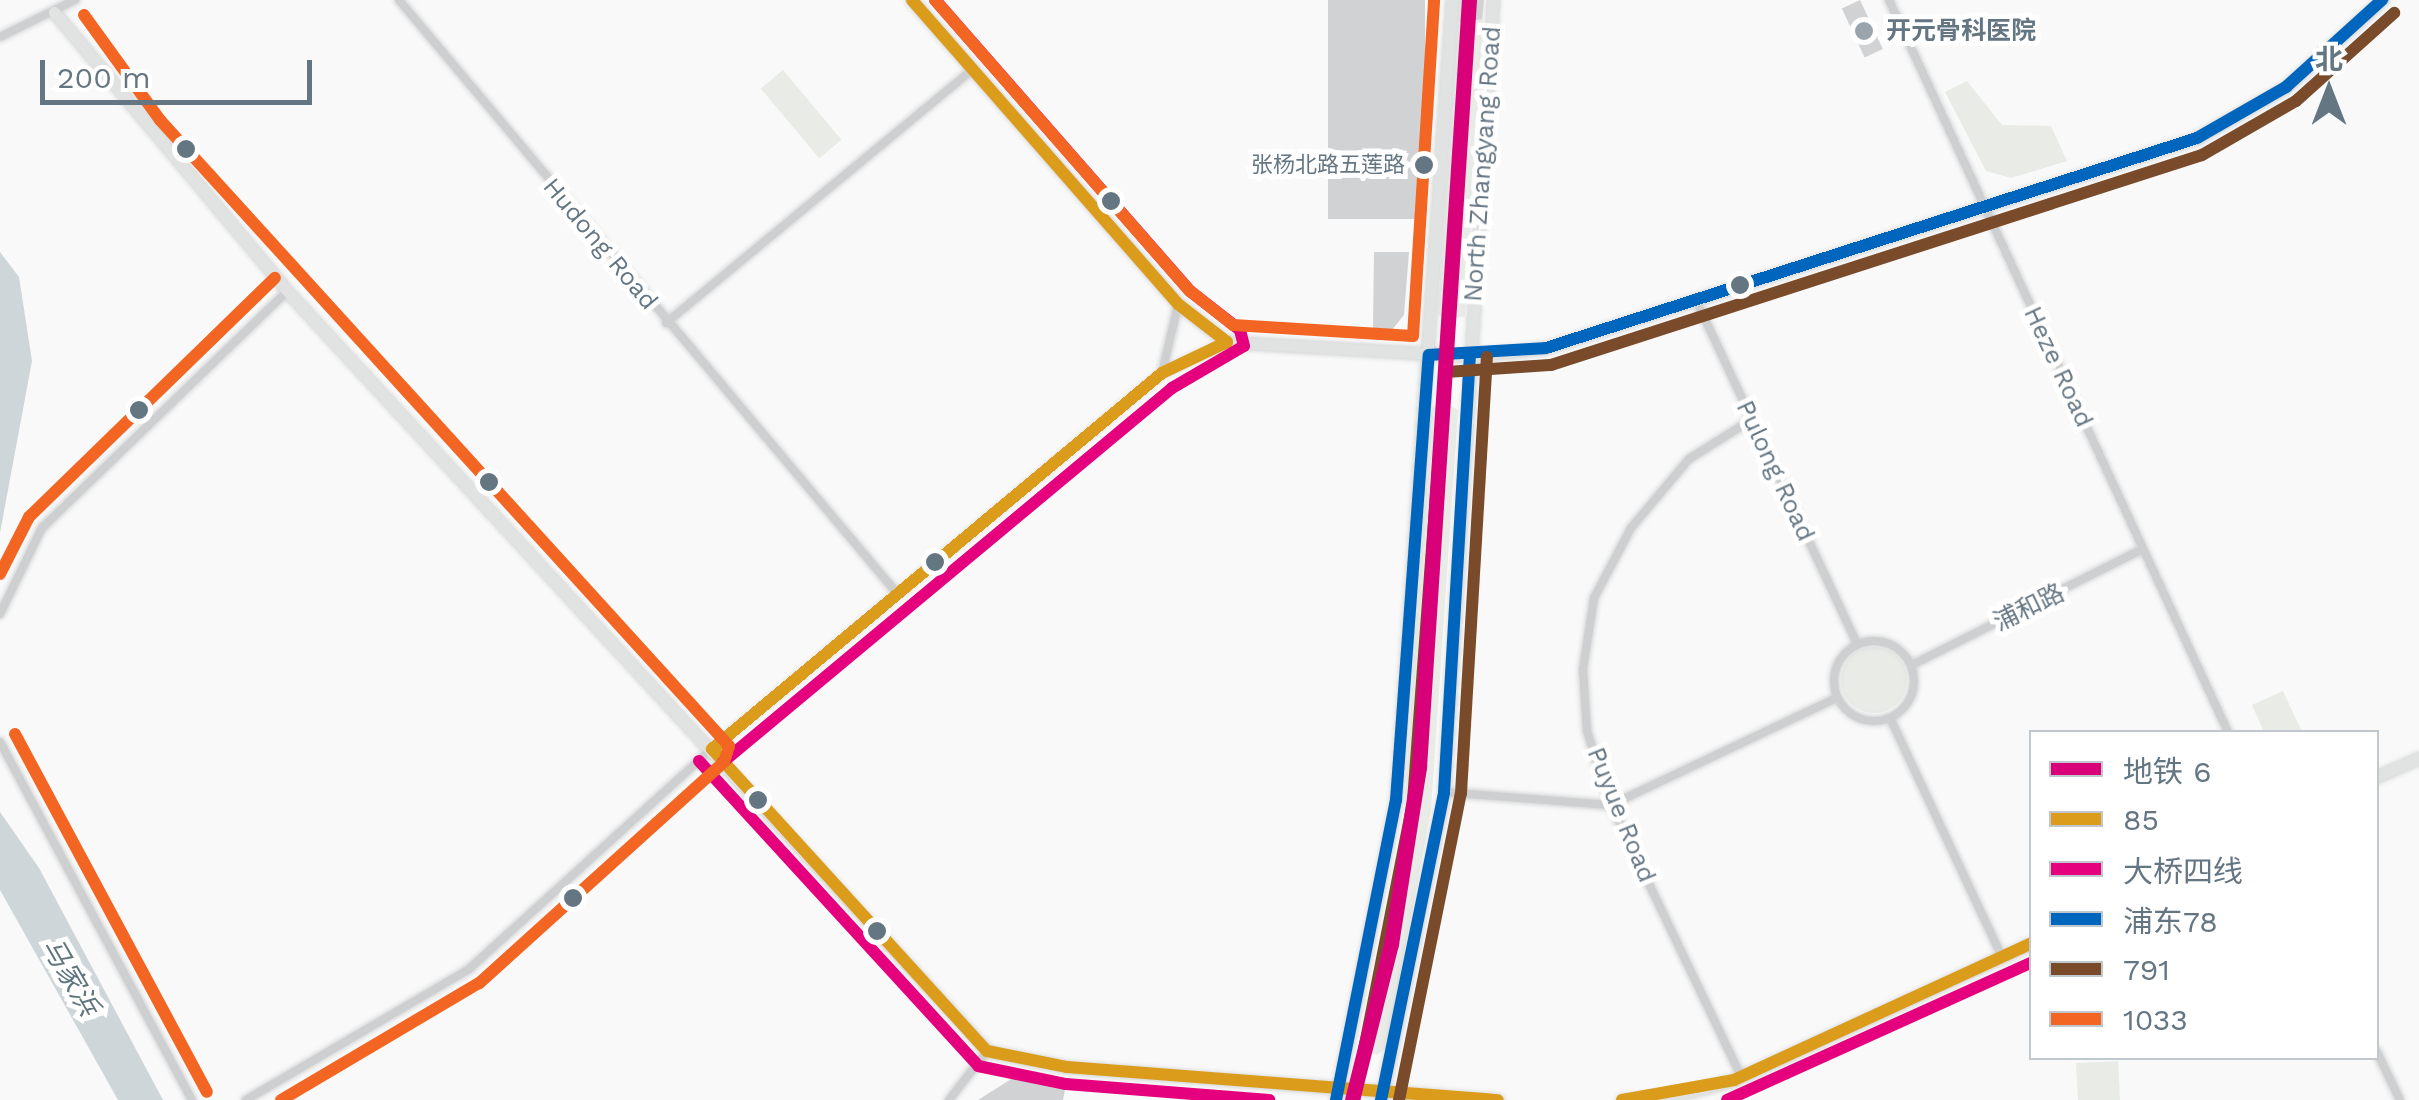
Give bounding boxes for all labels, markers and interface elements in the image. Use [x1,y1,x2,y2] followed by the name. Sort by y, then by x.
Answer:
[1886,16,2036,46] place label: 开元骨科医院
[1851,18,1877,44] marker: 开元骨科医院
[1458,25,1508,303] street label: North Zhangyang Road
[45,40,318,102] scale bar
[2279,40,2379,140] north arrow
[2315,43,2343,76] text: 北
[57,60,151,95] text: 200 m
[176,139,196,159] unlabelled marker
[1251,152,1405,178] place label: 张杨北路五莲路
[1414,155,1434,175] marker: 张杨北路五莲路
[536,172,664,316] street label: Hudong Road
[1101,191,1121,211] unlabelled marker
[1730,275,1750,295] unlabelled marker
[2017,302,2099,432] street label: Heze Road
[1729,396,1821,546] street label: Pulong Road
[129,400,149,420] unlabelled marker
[479,472,499,492] unlabelled marker
[925,552,945,572] unlabelled marker
[1989,578,2069,638] street label: 浦和路
[2029,730,2379,1060] legend
[1580,743,1662,887] street label: Puyue Road
[2123,754,2211,789] text: 地铁 6
[748,790,768,810] unlabelled marker
[2123,802,2159,837] text: 85
[2123,854,2243,889] text: 大桥四线
[563,888,583,908] unlabelled marker
[2123,904,2218,939] text: 浦东78
[867,921,887,941] unlabelled marker
[34,932,106,1022] water label: 马家浜
[2123,952,2170,987] text: 791
[2123,1002,2188,1037] text: 1033

